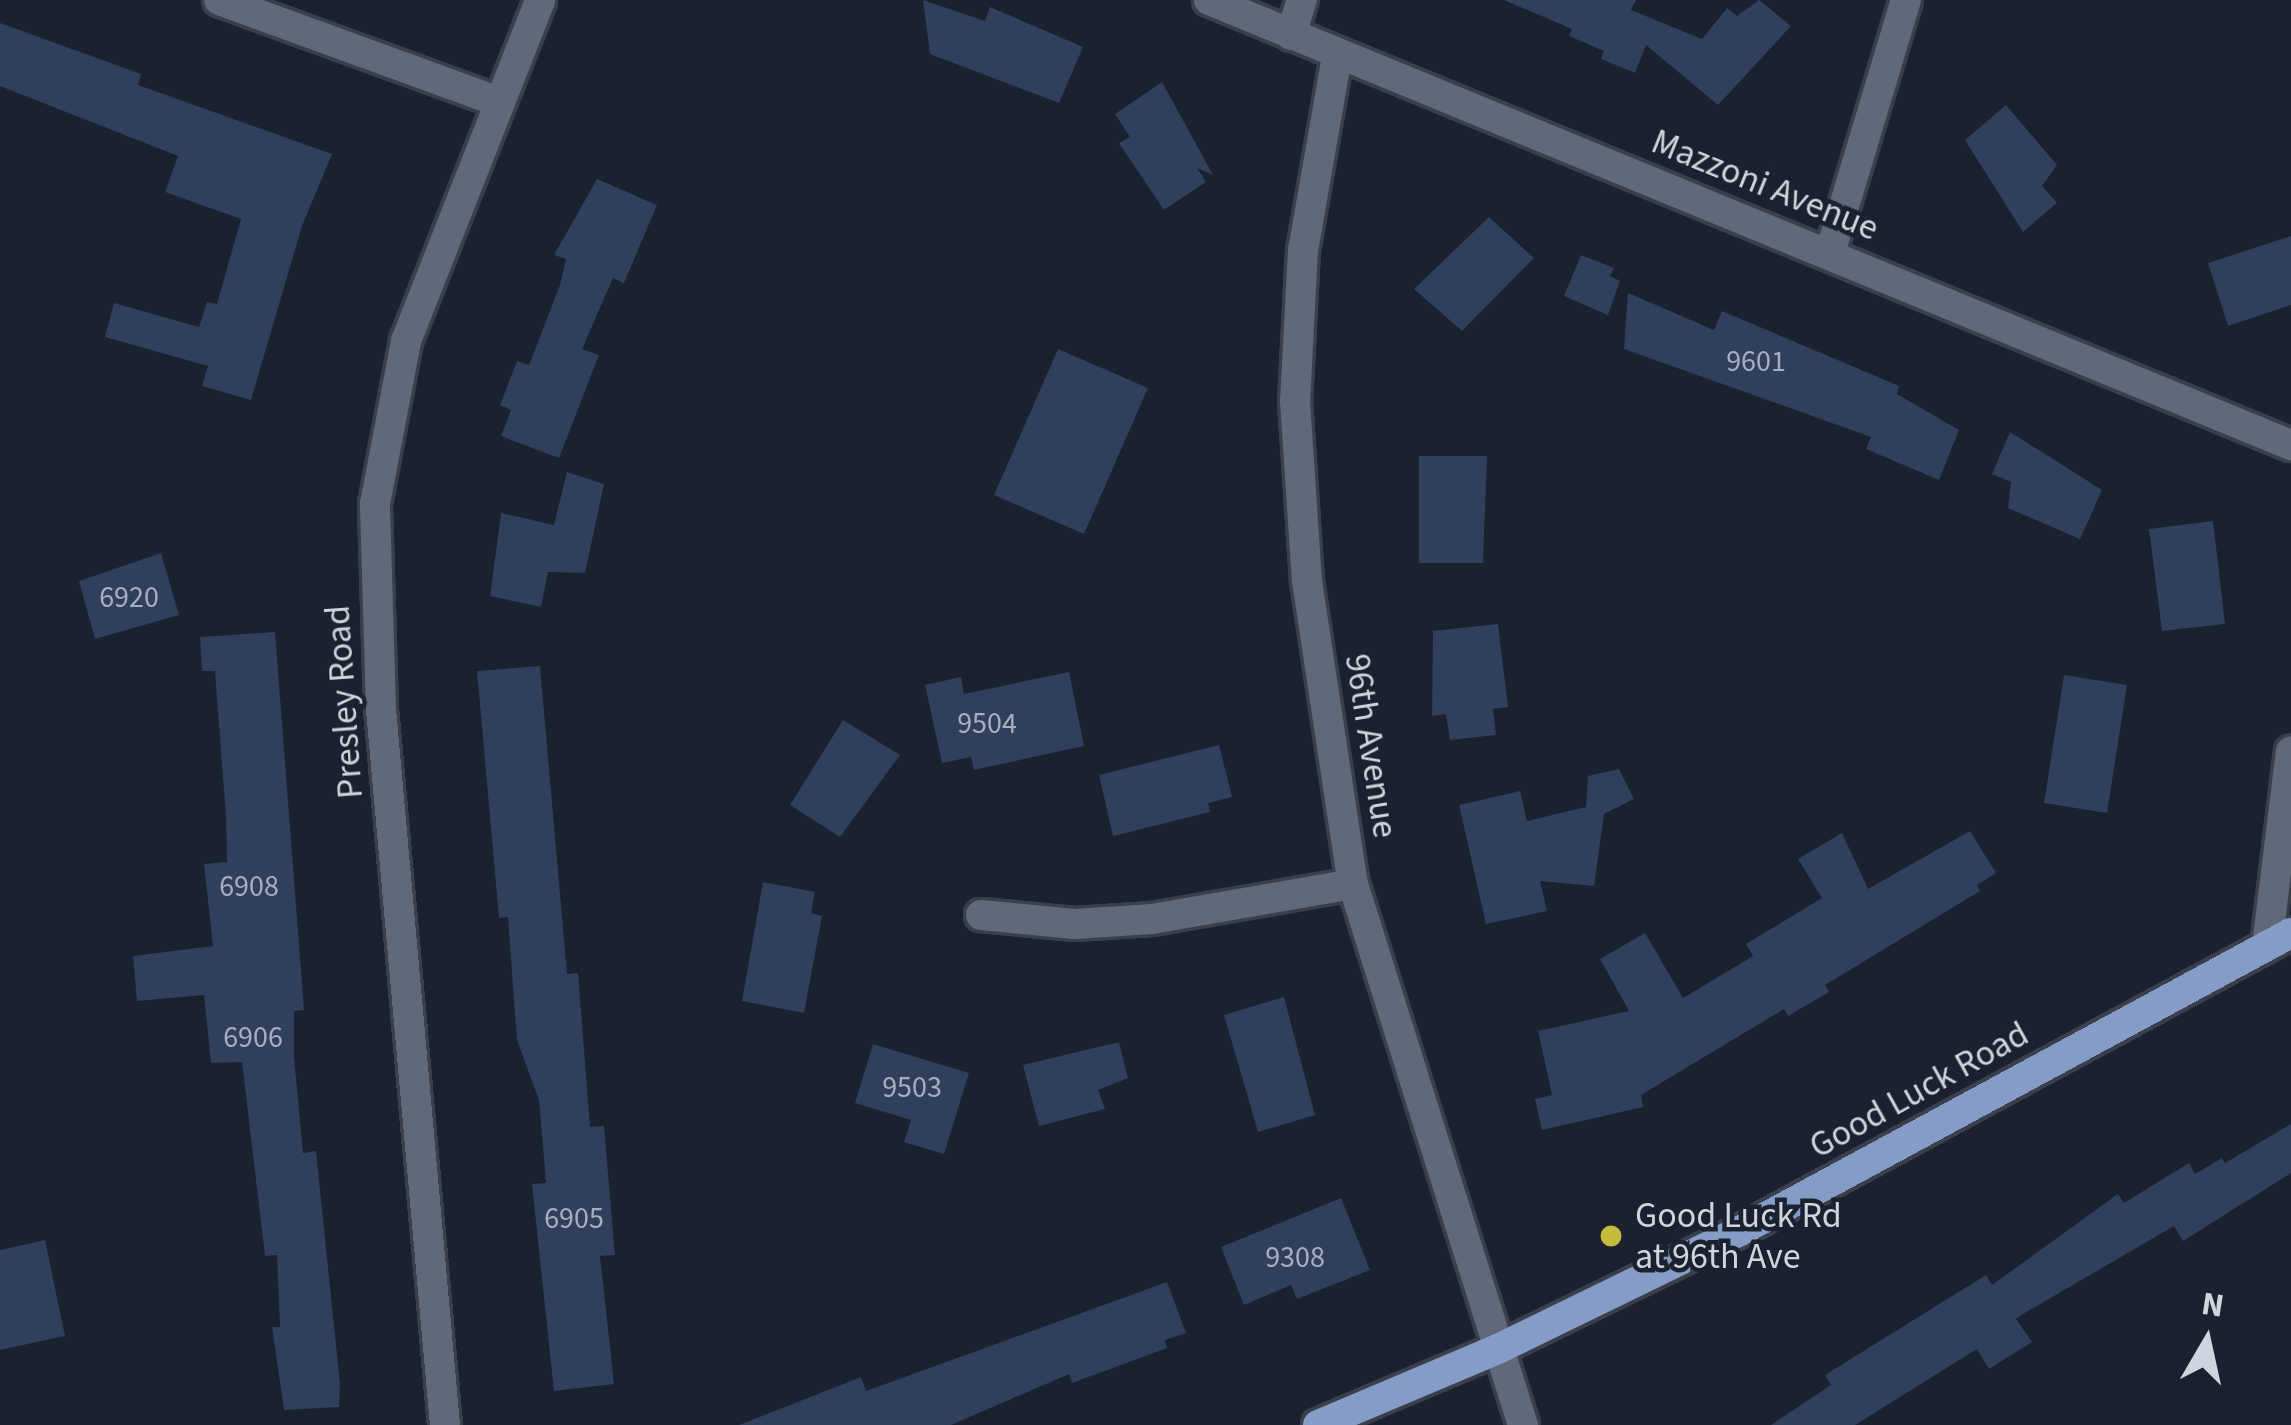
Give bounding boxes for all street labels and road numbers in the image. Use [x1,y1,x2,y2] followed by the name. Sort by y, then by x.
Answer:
[1645,120,1885,250] street label: Mazzoni Avenue
[316,604,372,800] street label: Presley Road
[1335,651,1407,841] street label: 96th Avenue
[1802,1012,2036,1168] street label: Good Luck Road

